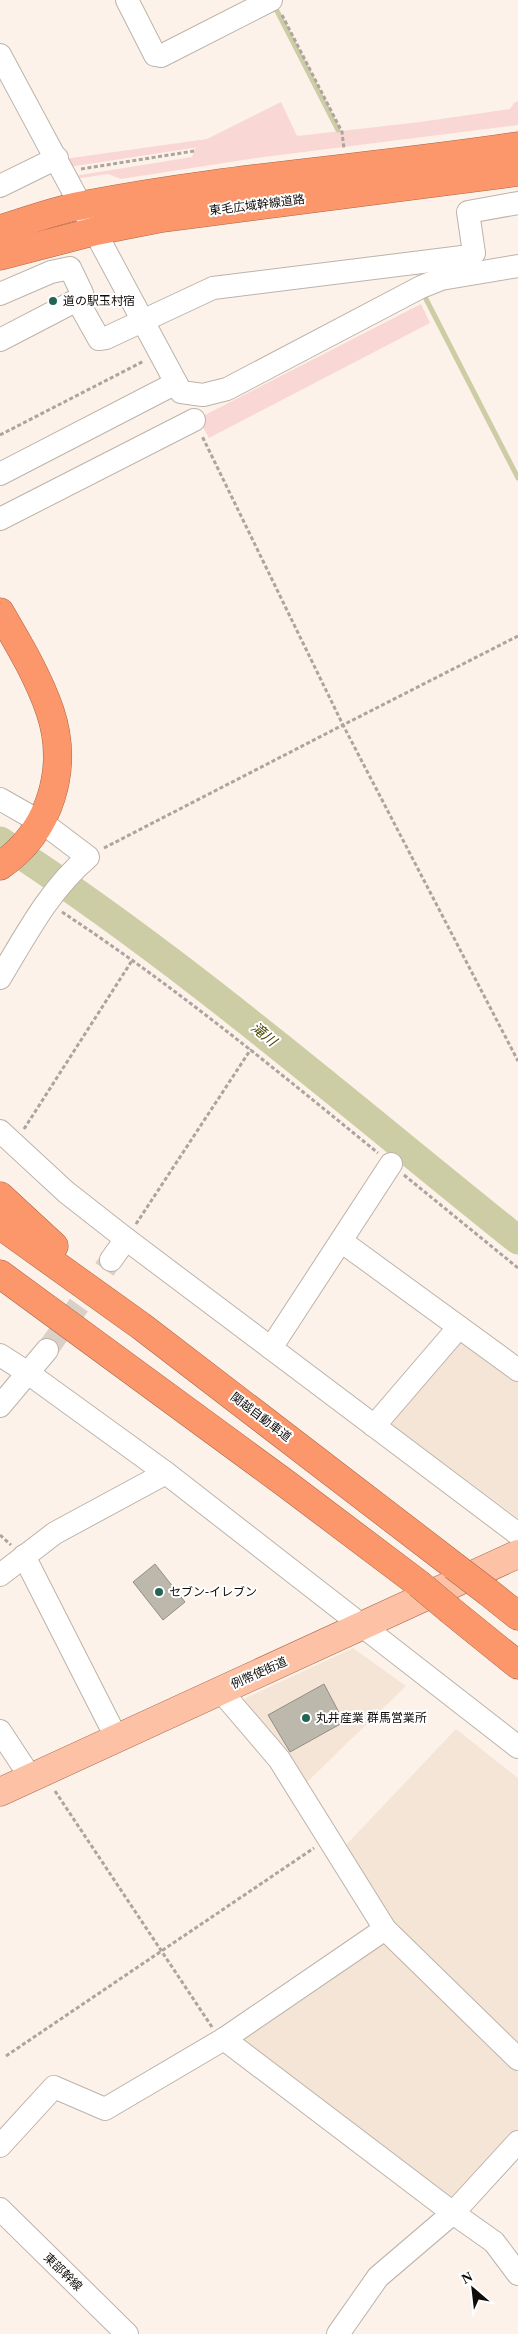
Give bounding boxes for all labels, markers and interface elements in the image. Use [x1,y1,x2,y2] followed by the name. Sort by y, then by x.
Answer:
[208,192,306,218] street label: 東毛広域幹線道路
[63,294,135,308] place label: 道の駅玉村宿
[47,295,59,307] marker: 道の駅玉村宿
[248,1020,281,1050] water label: 滝川
[228,1390,294,1444] street label: 関越自動車道
[169,1585,257,1599] place label: セブン-イレブン
[153,1586,165,1598] marker: セブン-イレブン
[229,1654,289,1692] street label: 例幣使街道
[316,1711,427,1725] place label: 丸井産業 群馬営業所
[300,1712,312,1724] marker: 丸井産業 群馬営業所
[41,2250,85,2294] street label: 東部幹線
[448,2264,498,2314] north arrow
[459,2269,475,2287] text: N

